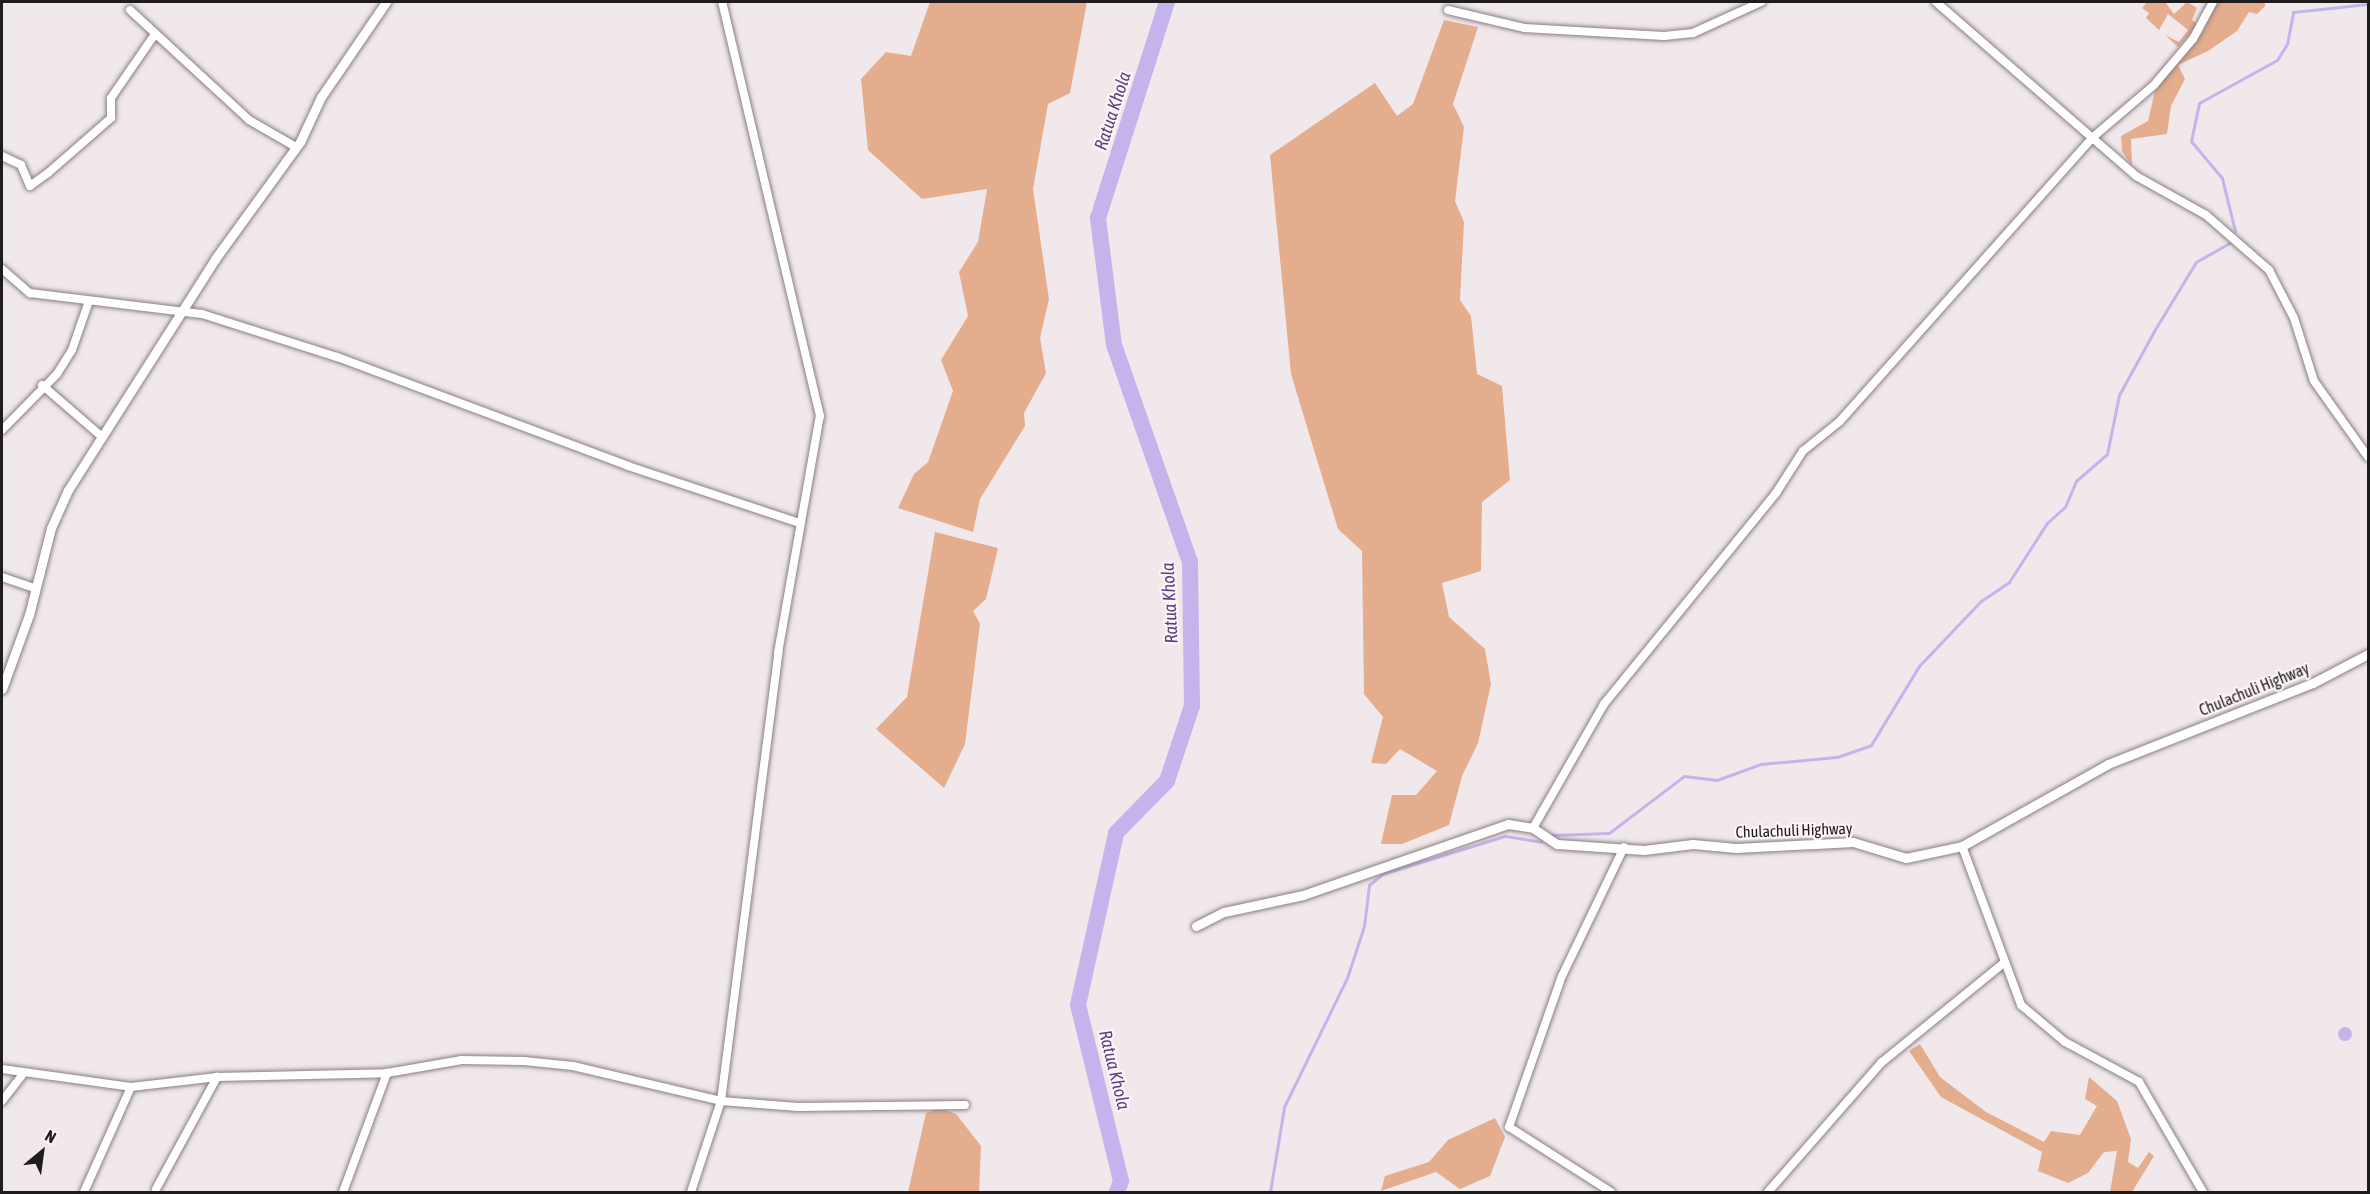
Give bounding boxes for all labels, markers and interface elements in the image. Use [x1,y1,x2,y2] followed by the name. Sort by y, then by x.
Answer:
[1090,69,1136,153] water label: Ratua Khola
[1157,562,1183,644] water label: Ratua Khola
[2196,658,2312,720] street label: Chulachuli Highway
[1735,818,1853,842] street label: Chulachuli Highway
[1094,1028,1134,1112] water label: Ratua Khola
[12,1122,72,1182] north arrow
[42,1126,59,1146] text: N

